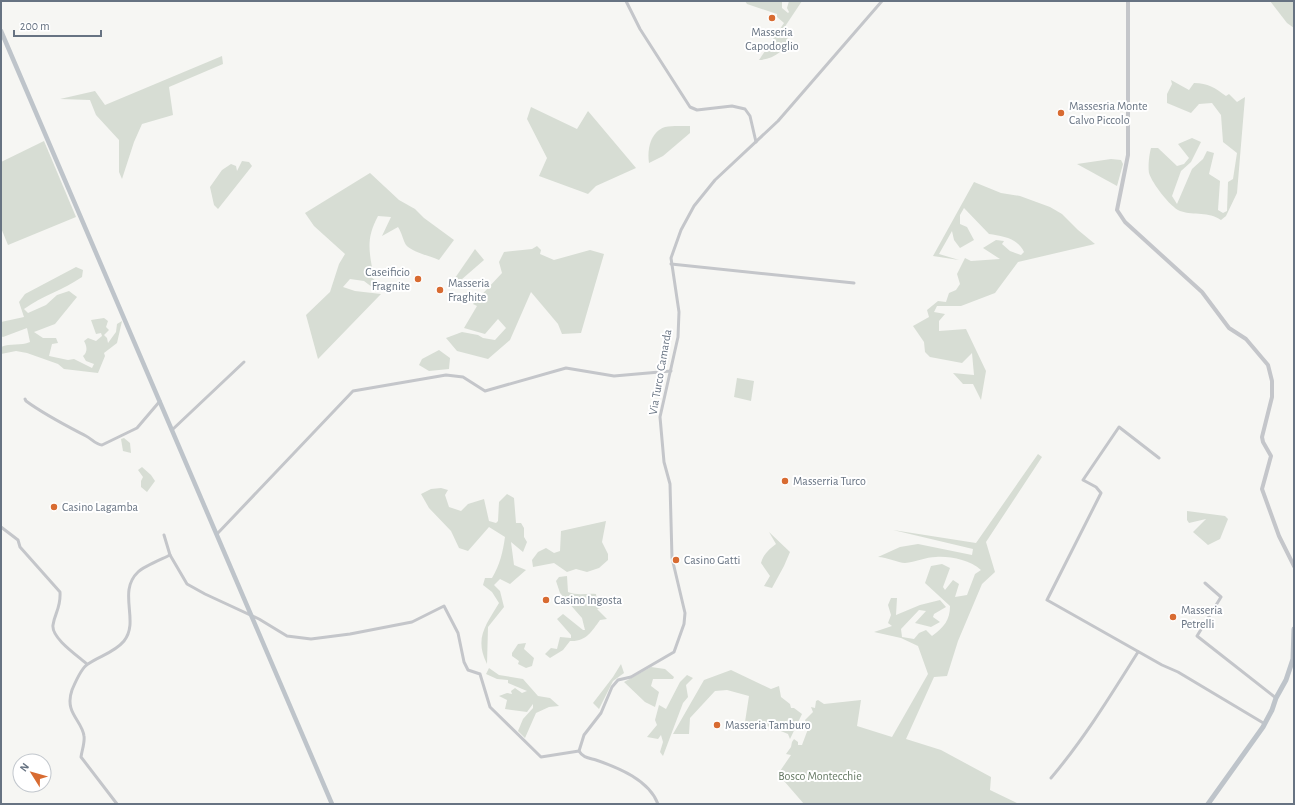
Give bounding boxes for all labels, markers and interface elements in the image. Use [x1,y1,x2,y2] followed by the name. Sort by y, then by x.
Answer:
[14,12,101,38] scale bar
[767,13,777,23] marker: Masseria Capodoglio
[20,20,50,32] text: 200 m
[745,26,799,52] place label: Masseria Capodoglio
[1069,100,1147,126] place label: Massesria Monte Calvo Piccolo
[1056,108,1066,118] marker: Massesria Monte Calvo Piccolo
[365,266,410,292] place label: Caseificio Fragnite
[413,274,423,284] marker: Caseificio Fragnite
[448,277,490,303] place label: Masseria Fraghite
[435,285,445,295] marker: Masseria Fraghite
[647,328,674,416] street label: Via Turco Camarda
[793,475,866,487] place label: Masserria Turco
[780,476,790,486] marker: Masserria Turco
[62,501,139,513] place label: Casino Lagamba
[49,502,59,512] marker: Casino Lagamba
[684,554,740,566] place label: Casino Gatti
[671,555,681,565] marker: Casino Gatti
[554,594,622,606] place label: Casino Ingosta
[541,595,551,605] marker: Casino Ingosta
[1181,604,1223,630] place label: Masseria Petrelli
[1168,612,1178,622] marker: Masseria Petrelli
[725,719,811,731] place label: Masseria Tamburo
[712,720,722,730] marker: Masseria Tamburo
[12,753,52,793] north arrow
[18,761,31,774] text: N
[778,770,862,782] park label: Bosco Montecchie

